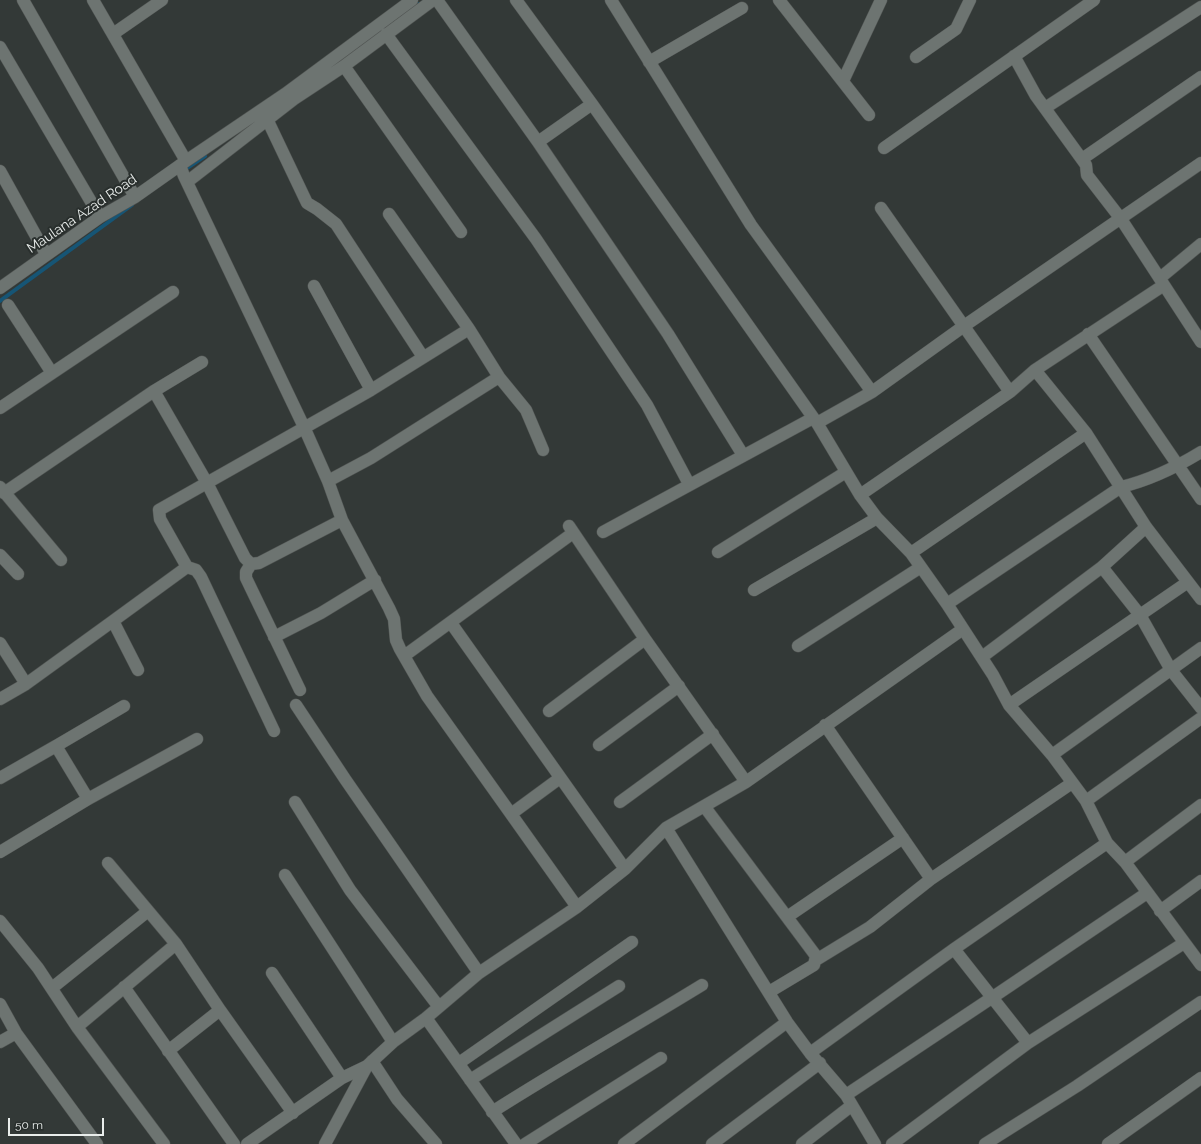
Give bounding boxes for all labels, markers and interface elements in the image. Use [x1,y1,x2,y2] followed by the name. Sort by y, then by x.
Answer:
[24,171,140,257] street label: Maulana Azad Road
[10,1110,106,1136] scale bar
[15,1118,43,1132] text: 50 m

